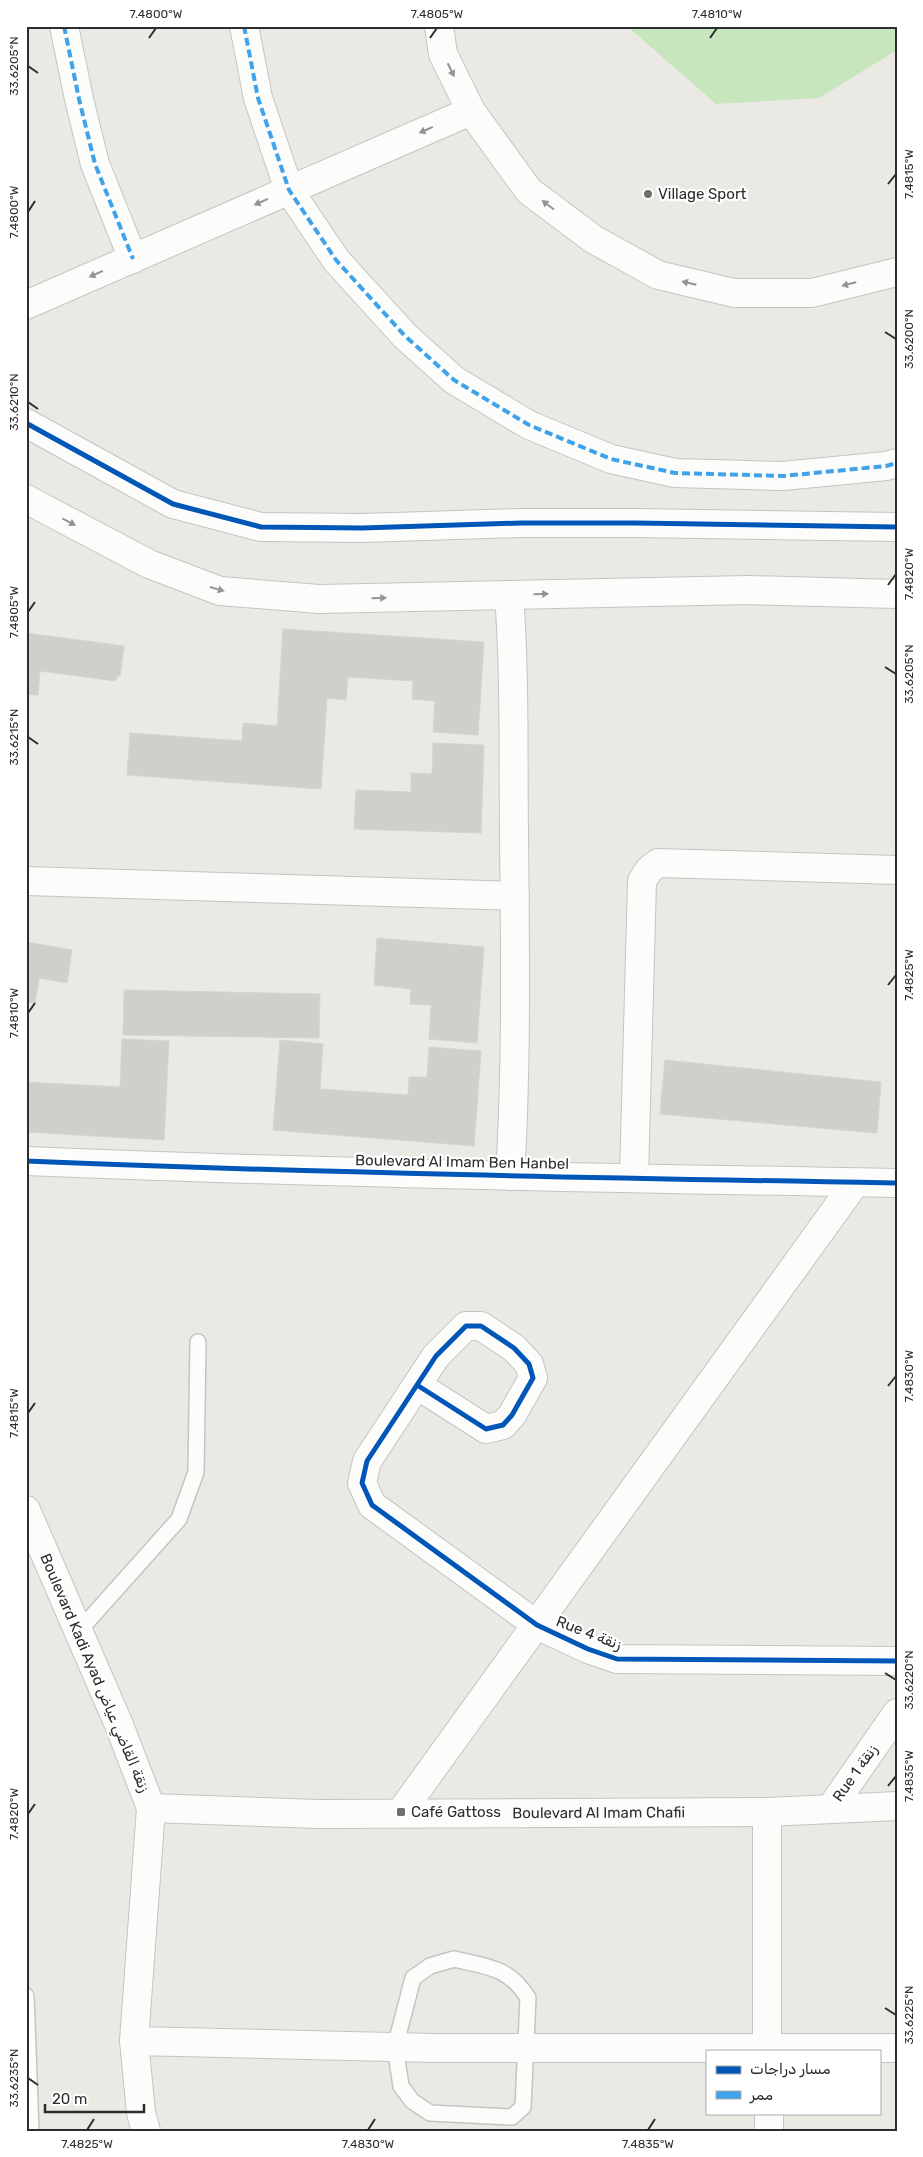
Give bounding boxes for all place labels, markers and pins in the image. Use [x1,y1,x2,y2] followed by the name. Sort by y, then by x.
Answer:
[658,185,747,203] place label: Village Sport
[642,188,654,200] marker: Village Sport
[411,1803,501,1821] place label: Café Gattoss
[395,1806,407,1818] marker: Café Gattoss

